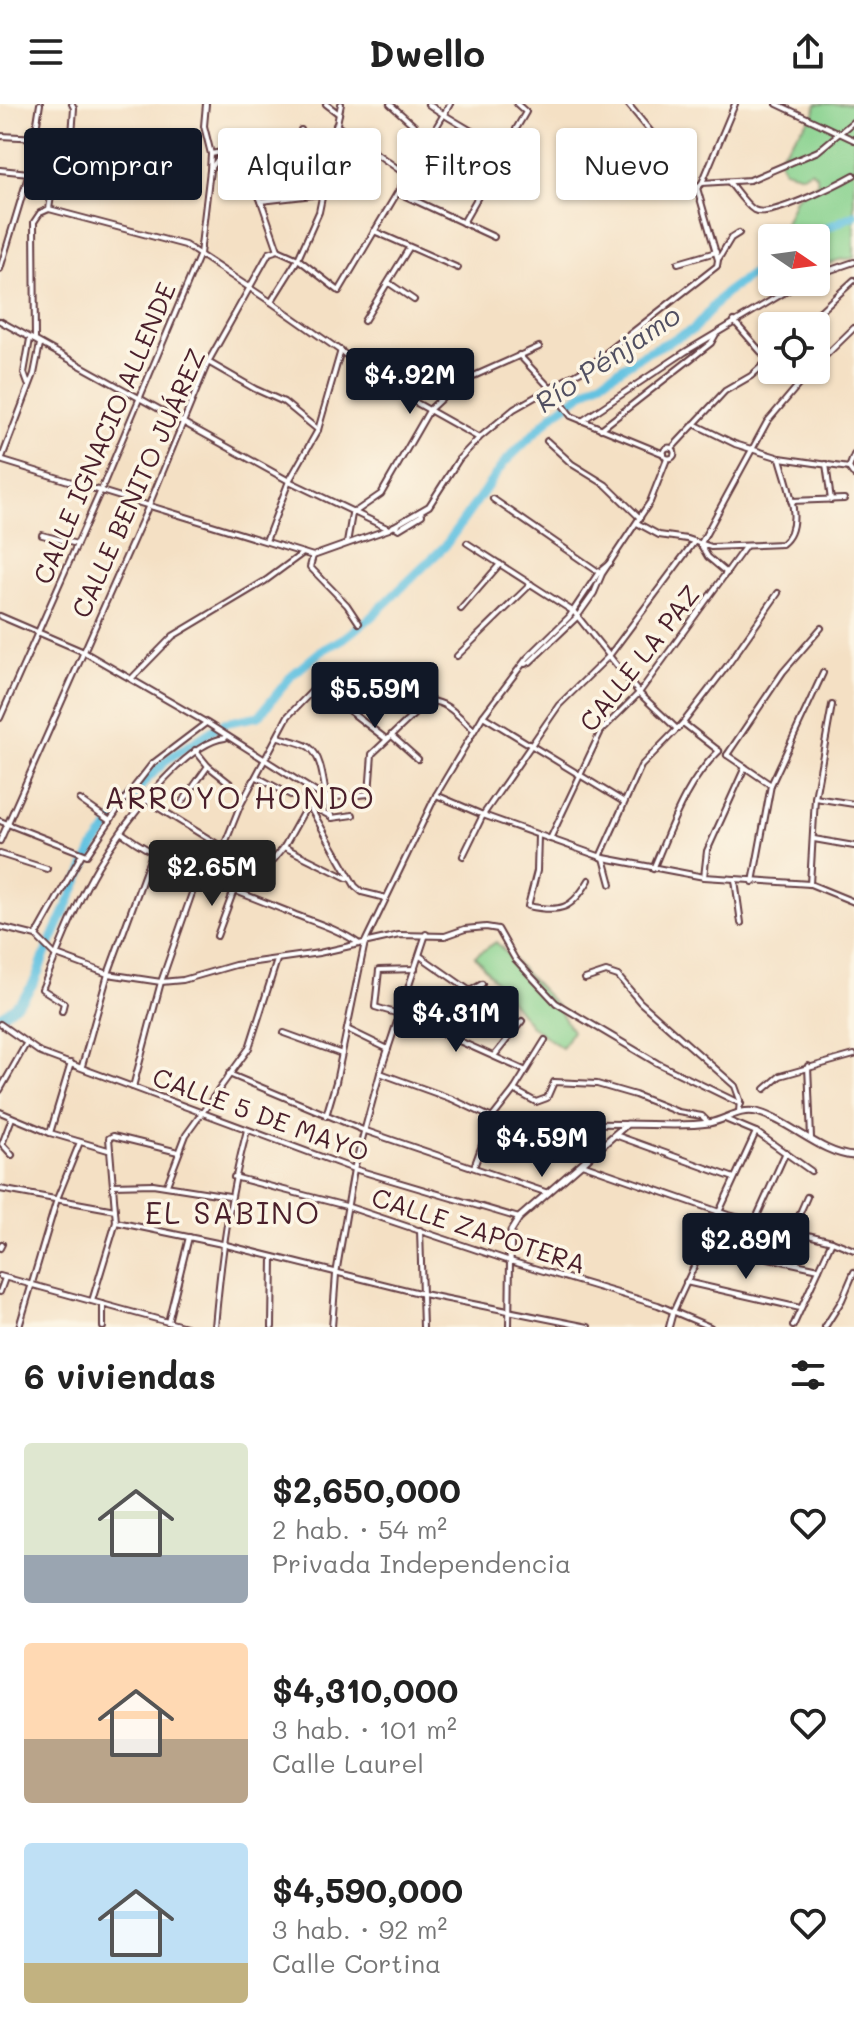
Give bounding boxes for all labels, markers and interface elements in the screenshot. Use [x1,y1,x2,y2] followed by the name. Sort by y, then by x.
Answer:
[369,29,485,76] text: Dwello
[24,30,68,74] icon: menu
[786,30,830,74] icon: share
[24,128,202,200] chip: Comprar
[218,128,381,200] chip: Alquilar
[397,128,540,200] chip: Filtros
[556,128,697,200] chip: Nuevo
[758,224,830,296] north arrow
[758,224,830,384] map controls
[25,277,183,589] street label: CALLE IGNACIO ALLENDE
[527,296,687,420] water label: Río Pénjamo
[758,312,830,384] button: locate
[63,343,213,623] street label: CALLE BENITO JUÁREZ
[345,348,475,416] pin: $4.92M
[364,357,456,391] text: $4.92M
[571,578,707,738] street label: CALLE LA PAZ
[310,662,440,730] pin: $5.59M
[329,671,421,705] text: $5.59M
[104,777,376,817] district label: ARROYO HONDO
[147,840,277,908] pin: $2.65M
[167,849,257,883] text: $2.65M
[391,986,521,1054] pin: $4.31M
[412,995,500,1029] text: $4.31M
[148,1059,374,1169] street label: CALLE 5 DE MAYO
[477,1111,607,1179] pin: $4.59M
[496,1120,588,1154] text: $4.59M
[368,1179,590,1281] street label: CALLE ZAPOTERA
[145,1192,321,1232] district label: EL SABINO
[681,1213,811,1281] pin: $2.89M
[700,1222,792,1256] text: $2.89M
[24,1353,216,1398] text: 6 viviendas
[786,1353,830,1397] icon: filters
[272,1467,461,1512] text: $2,650,000
[88,1475,184,1571] icon: home
[786,1501,830,1545] icon: heart
[272,1512,447,1546] text: 2 hab. · 54 m²
[272,1546,571,1580] text: Privada Independencia
[272,1667,458,1712] text: $4,310,000
[88,1675,184,1771] icon: home
[786,1701,830,1745] icon: heart
[272,1712,457,1746] text: 3 hab. · 101 m²
[272,1746,424,1780] text: Calle Laurel
[272,1867,463,1912] text: $4,590,000
[88,1875,184,1971] icon: home
[786,1901,830,1945] icon: heart
[272,1912,447,1946] text: 3 hab. · 92 m²
[272,1946,441,1980] text: Calle Cortina

